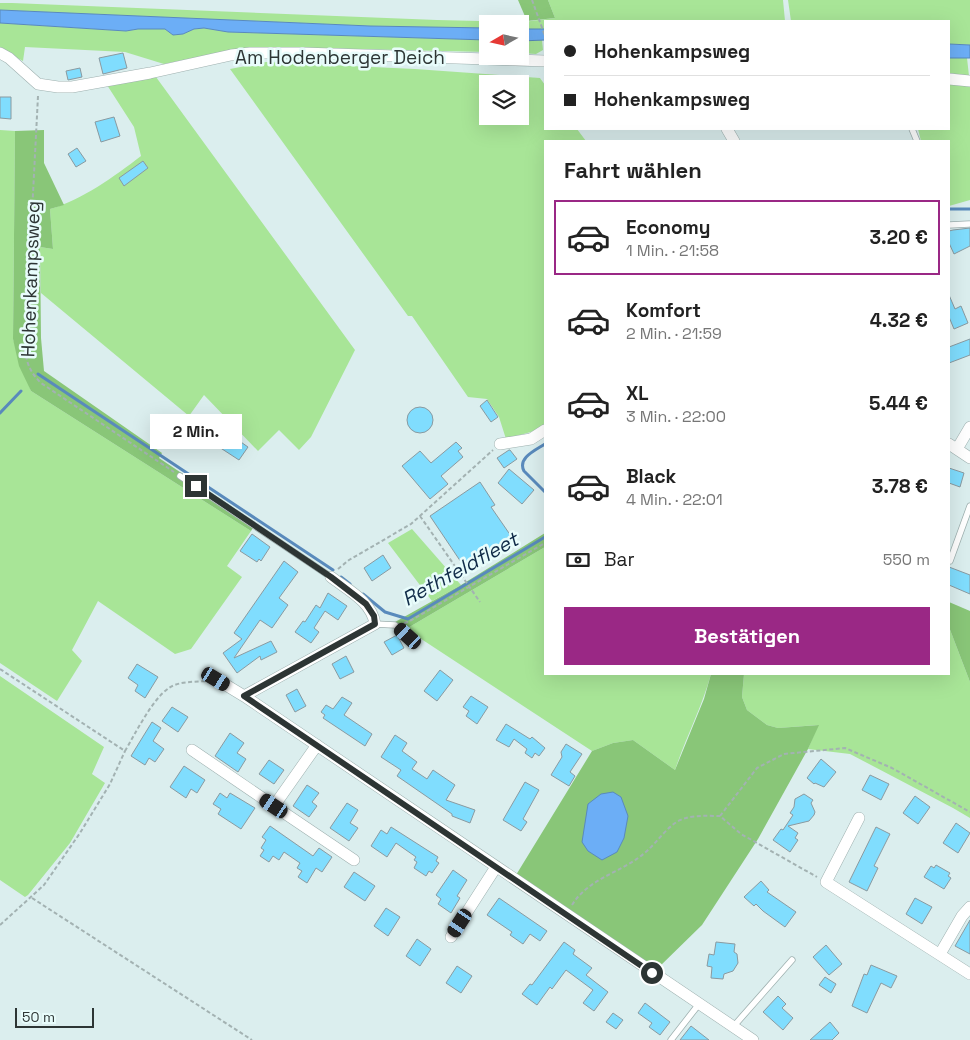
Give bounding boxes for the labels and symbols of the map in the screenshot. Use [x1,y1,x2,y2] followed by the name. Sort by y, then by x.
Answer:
[479,15,529,65] north arrow
[235,45,445,70] street label: Am Hodenberger Deich
[15,200,46,358] street label: Hohenkampsweg
[150,414,242,448] callout: 2 Min.
[185,475,207,497] route end
[397,525,524,612] water label: Rethfeldfleet
[391,620,424,652] car
[199,665,232,693] car
[257,791,290,821] car
[445,906,474,940] car
[641,962,663,984] route start
[15,1005,94,1028] scale bar

